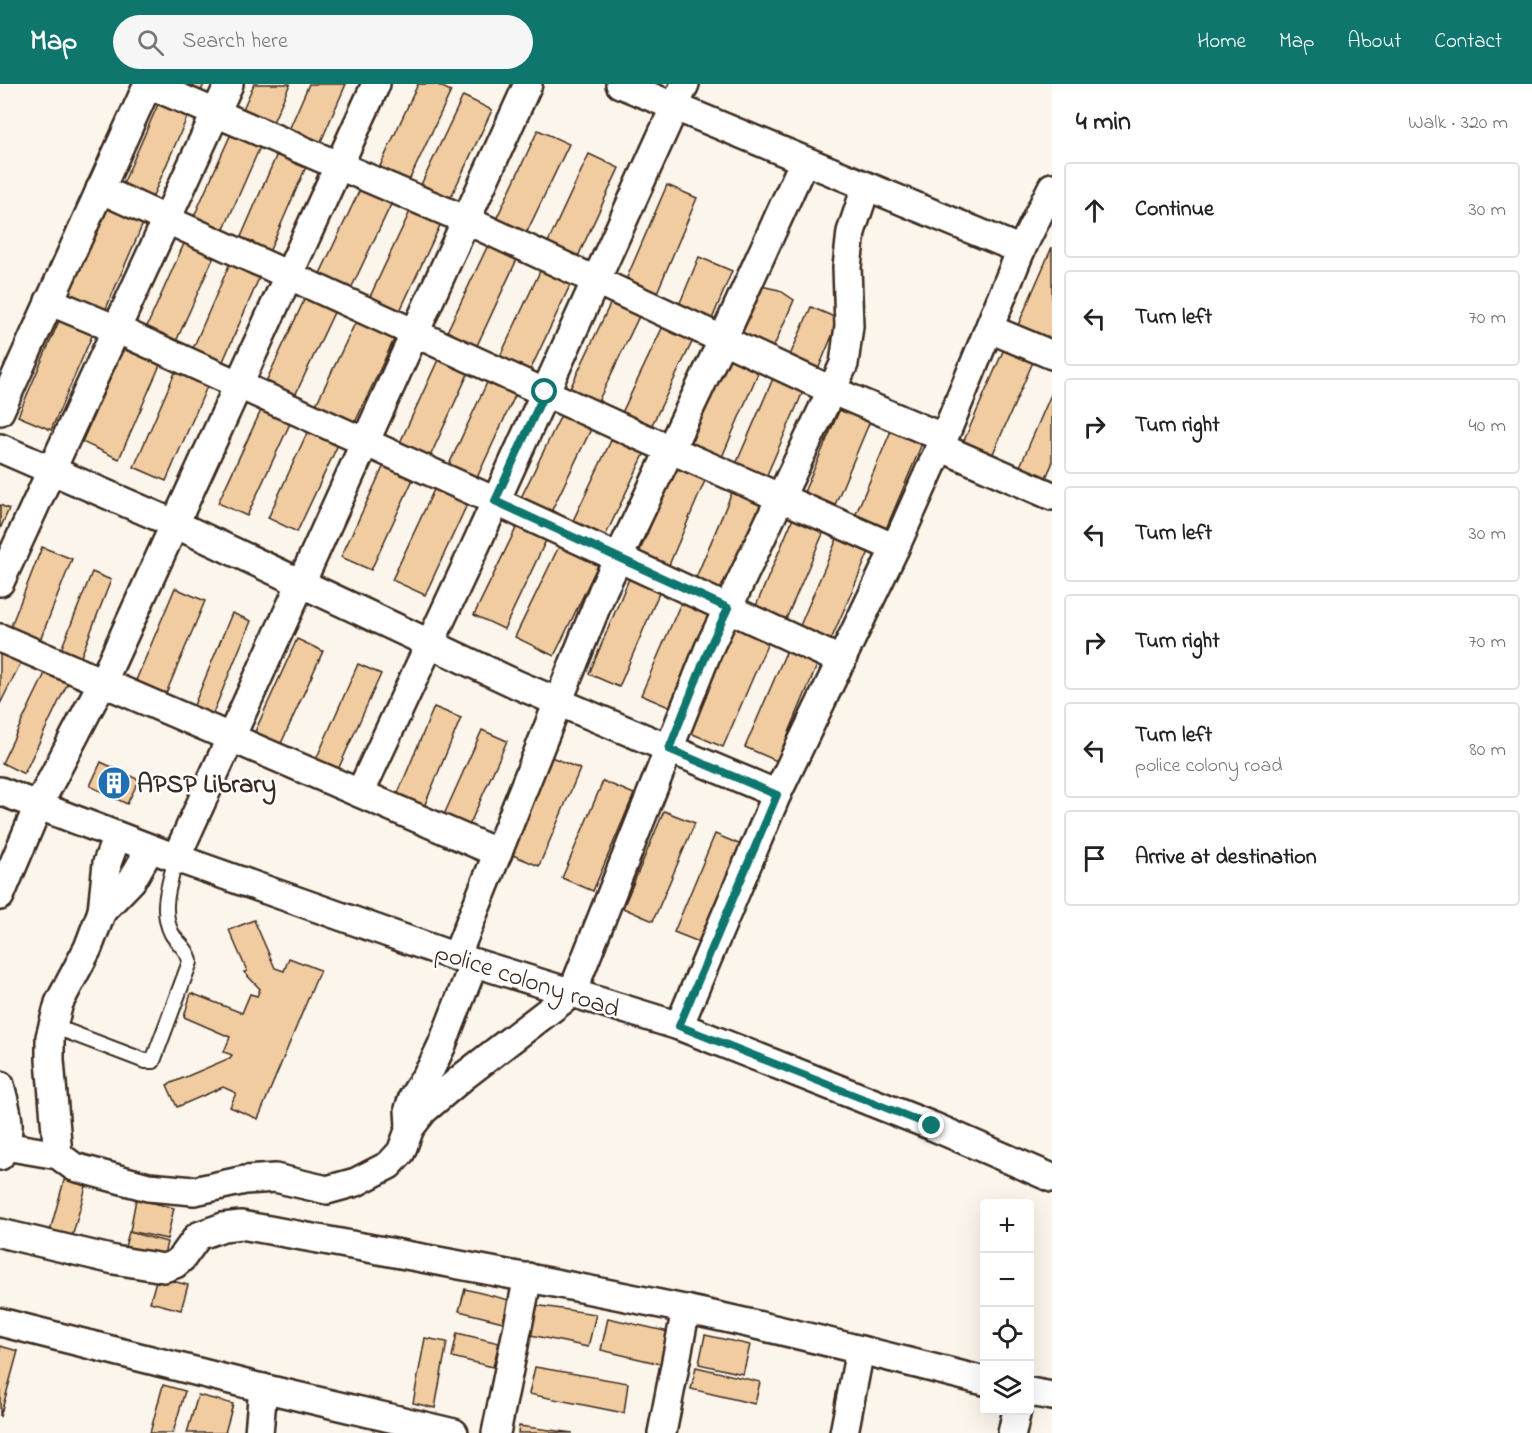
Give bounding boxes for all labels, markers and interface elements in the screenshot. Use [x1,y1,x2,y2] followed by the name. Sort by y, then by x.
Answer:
[113,15,533,69] search box
[30,22,77,63] text: Map
[134,26,167,59] icon: search
[182,26,288,58] text: Search here
[1197,27,1246,57] text: Home
[1279,27,1314,57] text: Map
[1347,27,1401,57] text: About
[1434,27,1502,57] text: Contact
[1076,104,1131,142] text: 4 min
[1408,109,1508,138] text: Walk · 320 m
[1078,194,1111,227] icon: ahead
[1135,194,1214,226] text: Continue
[1469,196,1506,225] text: 30 m
[1078,302,1111,335] icon: left
[1135,302,1212,334] text: Turn left
[1469,304,1506,333] text: 70 m
[531,378,557,404] route start
[1078,410,1111,443] icon: right
[1135,410,1220,442] text: Turn right
[1469,412,1506,441] text: 40 m
[1078,518,1111,551] icon: left
[1135,518,1212,550] text: Turn left
[1469,520,1506,549] text: 30 m
[1078,626,1111,659] icon: right
[1135,626,1220,658] text: Turn right
[1469,628,1506,657] text: 70 m
[1135,720,1212,752] text: Turn left
[1078,734,1111,767] icon: left
[1469,736,1506,765] text: 80 m
[1135,752,1283,781] text: police colony road
[96,765,132,801] building icon: APSP Library
[137,767,276,805] place label: APSP Library
[1078,842,1111,875] icon: arrive
[1135,842,1317,874] text: Arrive at destination
[430,934,625,1030] street label: police colony road
[918,1112,944,1138] route end
[980,1199,1034,1415] map controls
[980,1199,1034,1253] button: +
[980,1253,1034,1307] button: −
[980,1307,1034,1361] button: locate
[980,1361,1034,1415] button: layers

